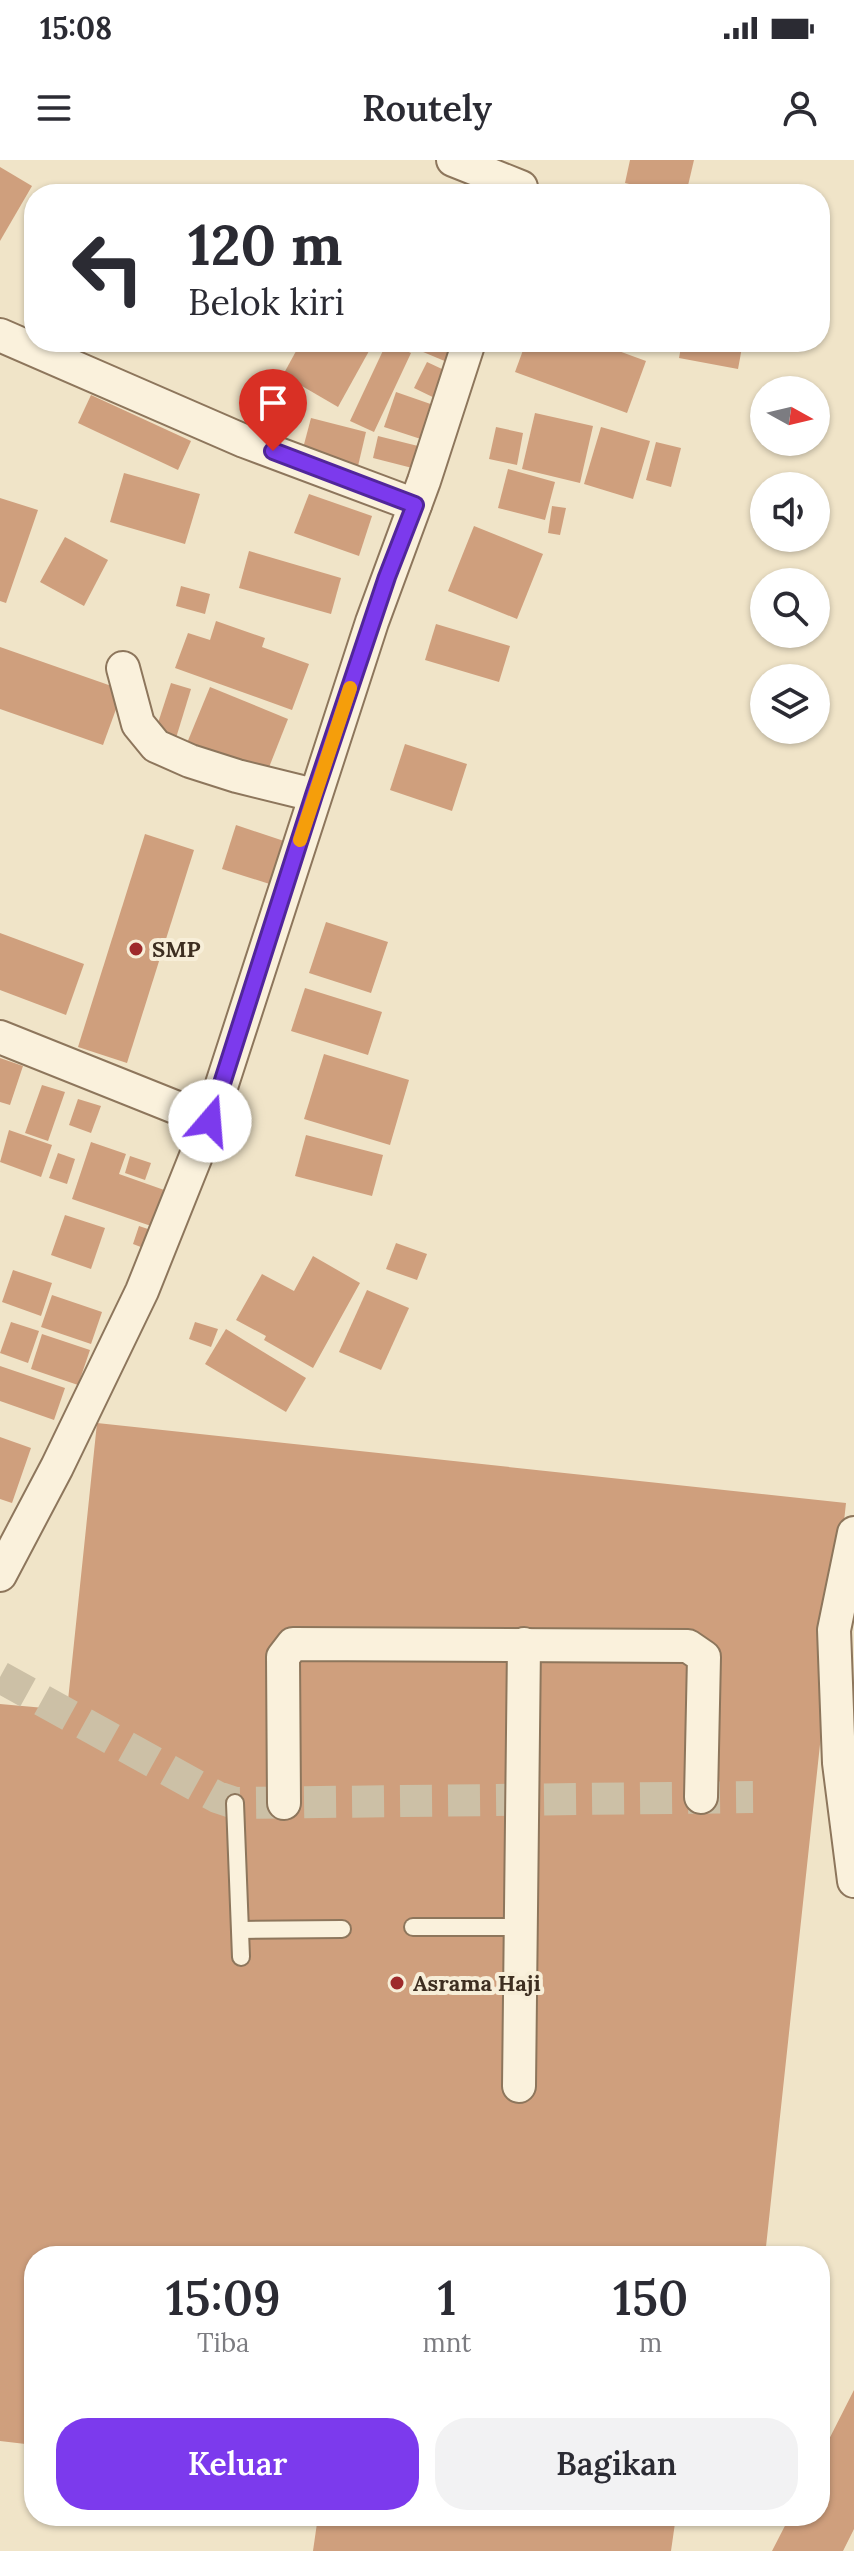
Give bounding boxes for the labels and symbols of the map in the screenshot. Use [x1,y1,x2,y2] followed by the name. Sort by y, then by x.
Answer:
[239,369,307,451] pin
[750,376,830,456] north arrow
[152,935,201,963] place label: SMP
[127,940,145,958] marker: SMP
[168,1079,252,1163] position arrow
[413,1969,541,1997] place label: Asrama Haji
[388,1974,406,1992] marker: Asrama Haji

